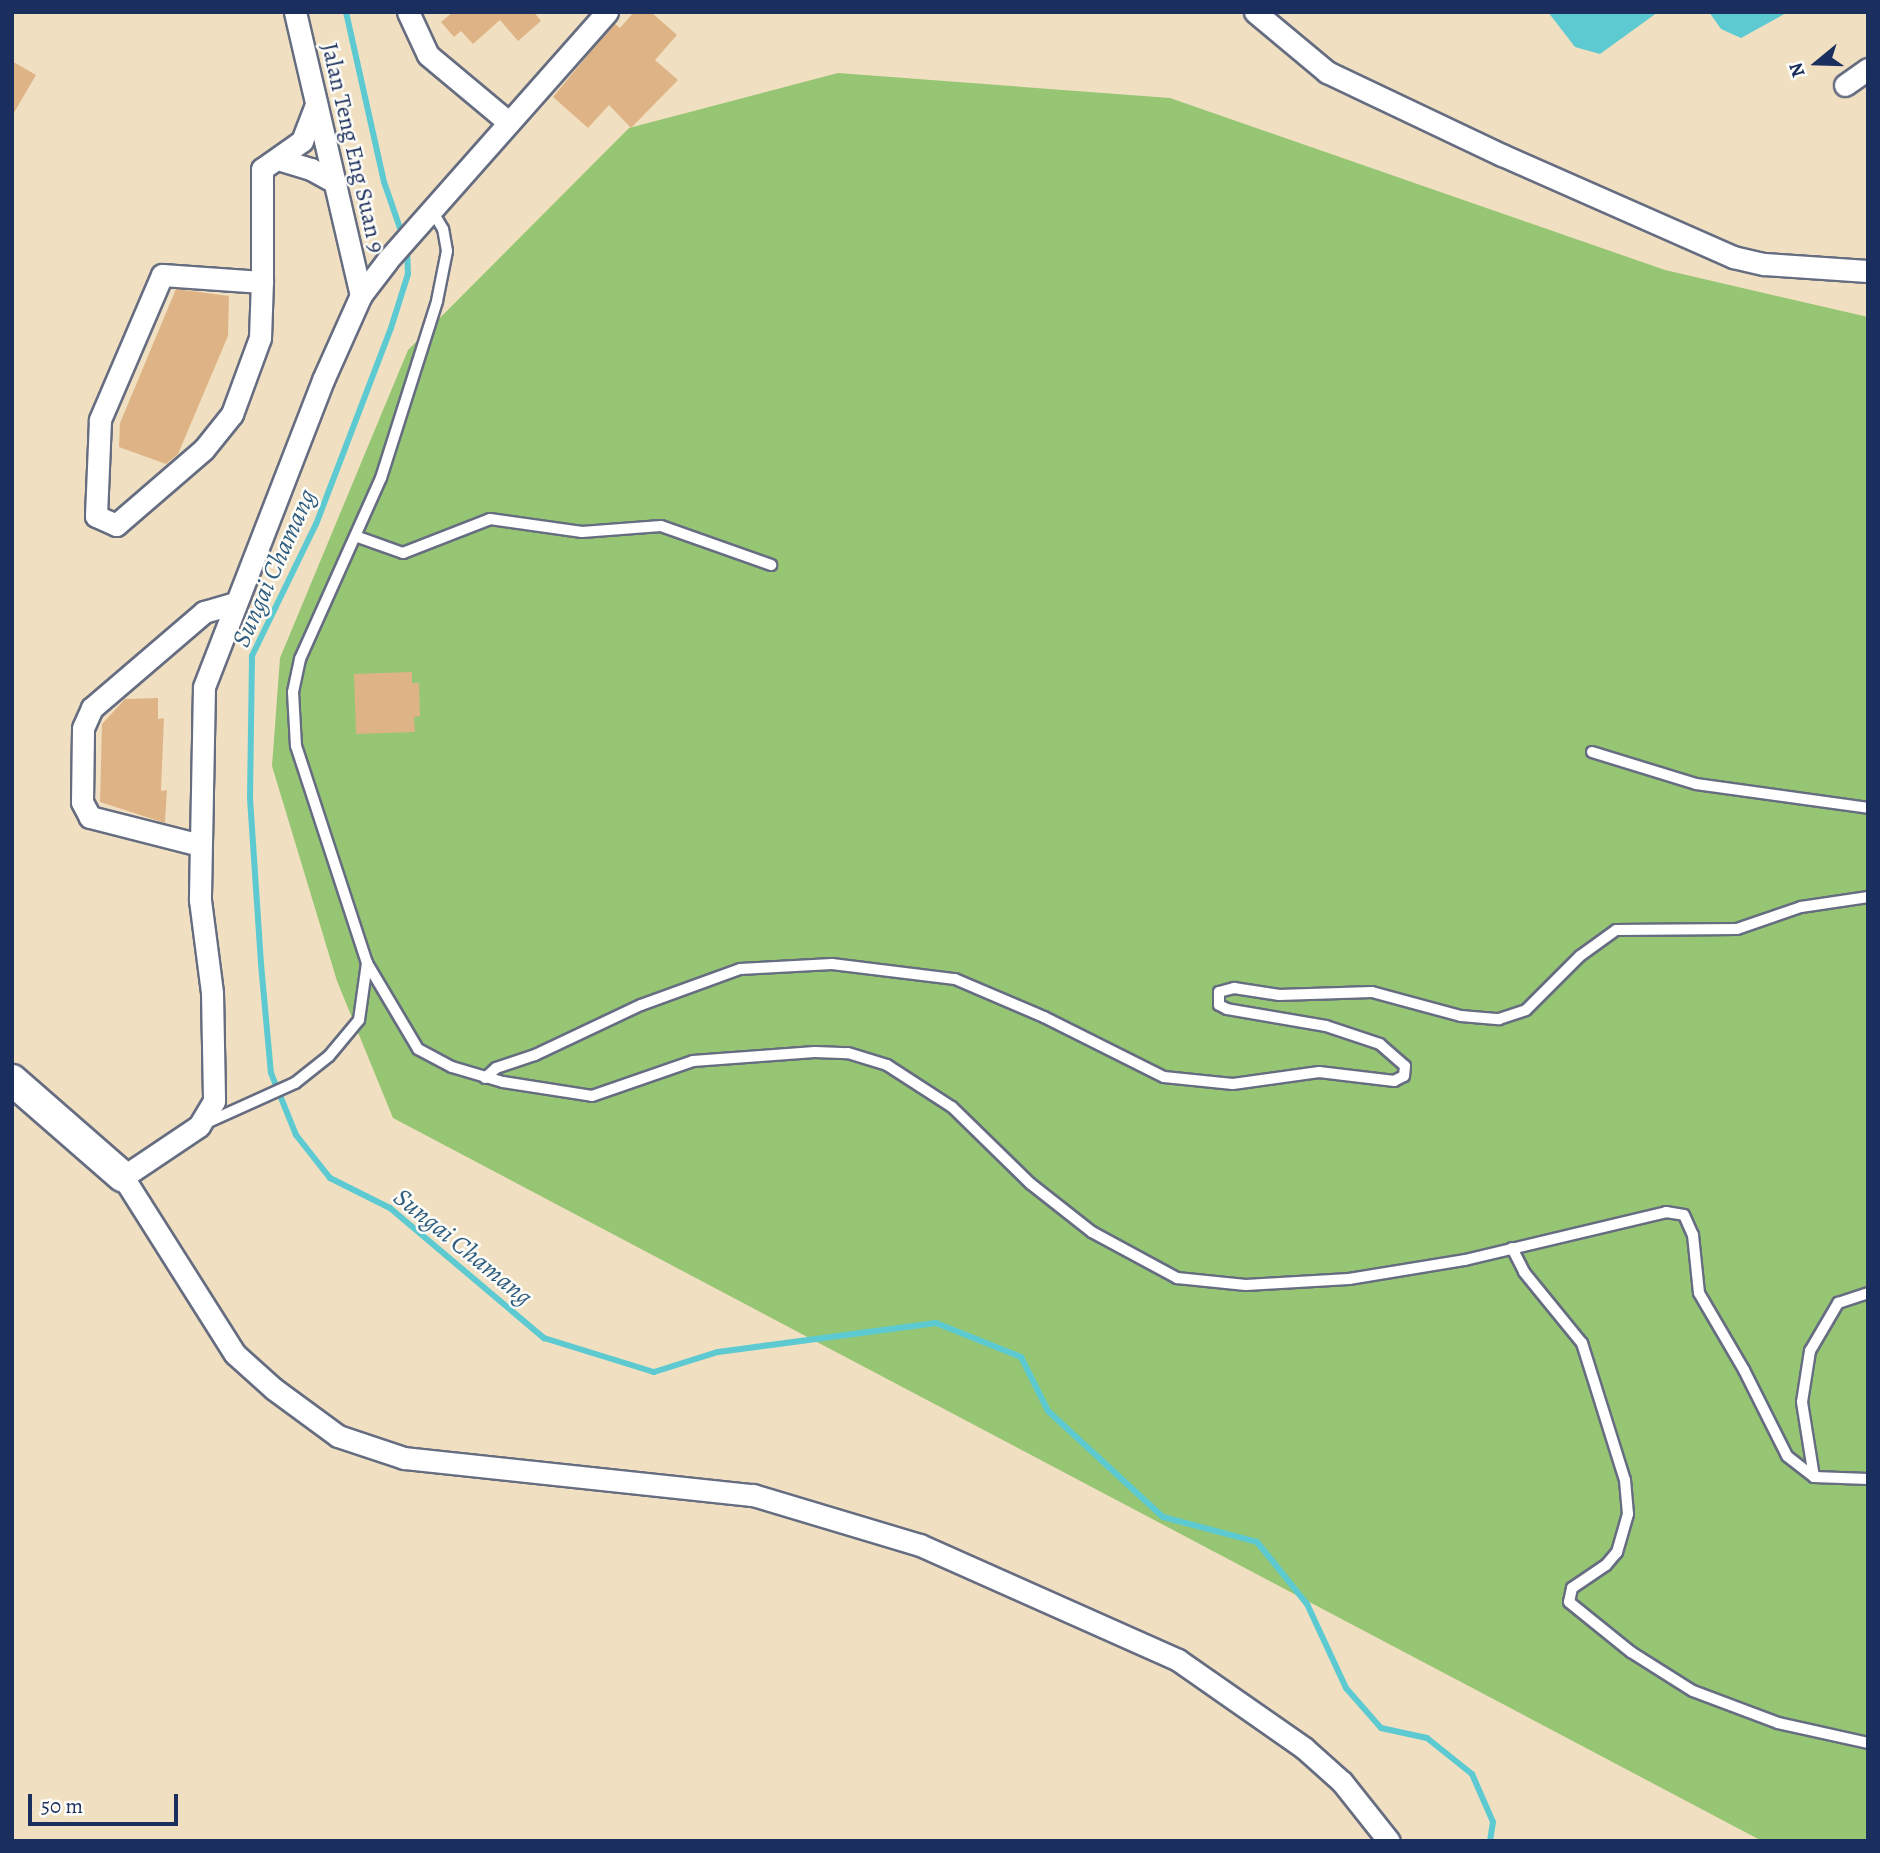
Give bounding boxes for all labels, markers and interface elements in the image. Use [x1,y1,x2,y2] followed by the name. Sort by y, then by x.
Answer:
[1782,28,1852,98] north arrow
[315,40,391,256] street label: Jalan Teng Eng Suan 9
[1783,59,1812,81] text: N
[225,484,323,652] water label: Sungai Chamang
[387,1182,539,1312] water label: Sungai Chamang
[32,1780,182,1824] scale bar
[41,1792,83,1820] text: 50 m

